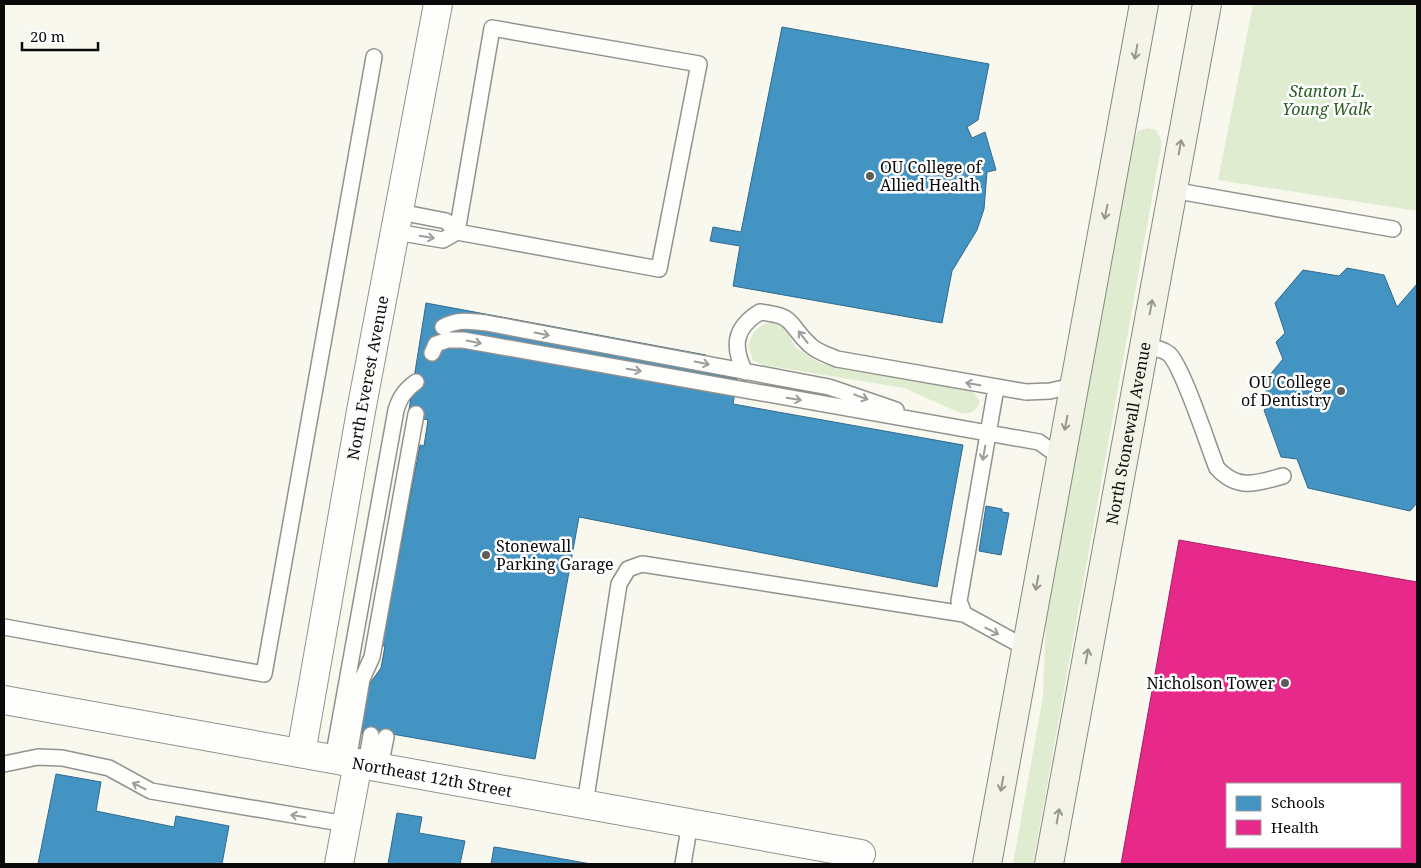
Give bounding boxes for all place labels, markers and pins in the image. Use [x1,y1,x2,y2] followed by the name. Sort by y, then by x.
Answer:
[880,156,984,196] place label: OU College of Allied Health
[864,170,876,182] marker: OU College of Allied Health
[1241,371,1332,411] place label: OU College of Dentistry
[1335,385,1347,397] marker: OU College of Dentistry
[496,535,614,575] place label: Stonewall Parking Garage
[480,549,492,561] marker: Stonewall Parking Garage
[1146,672,1275,694] place label: Nicholson Tower
[1279,677,1291,689] marker: Nicholson Tower

